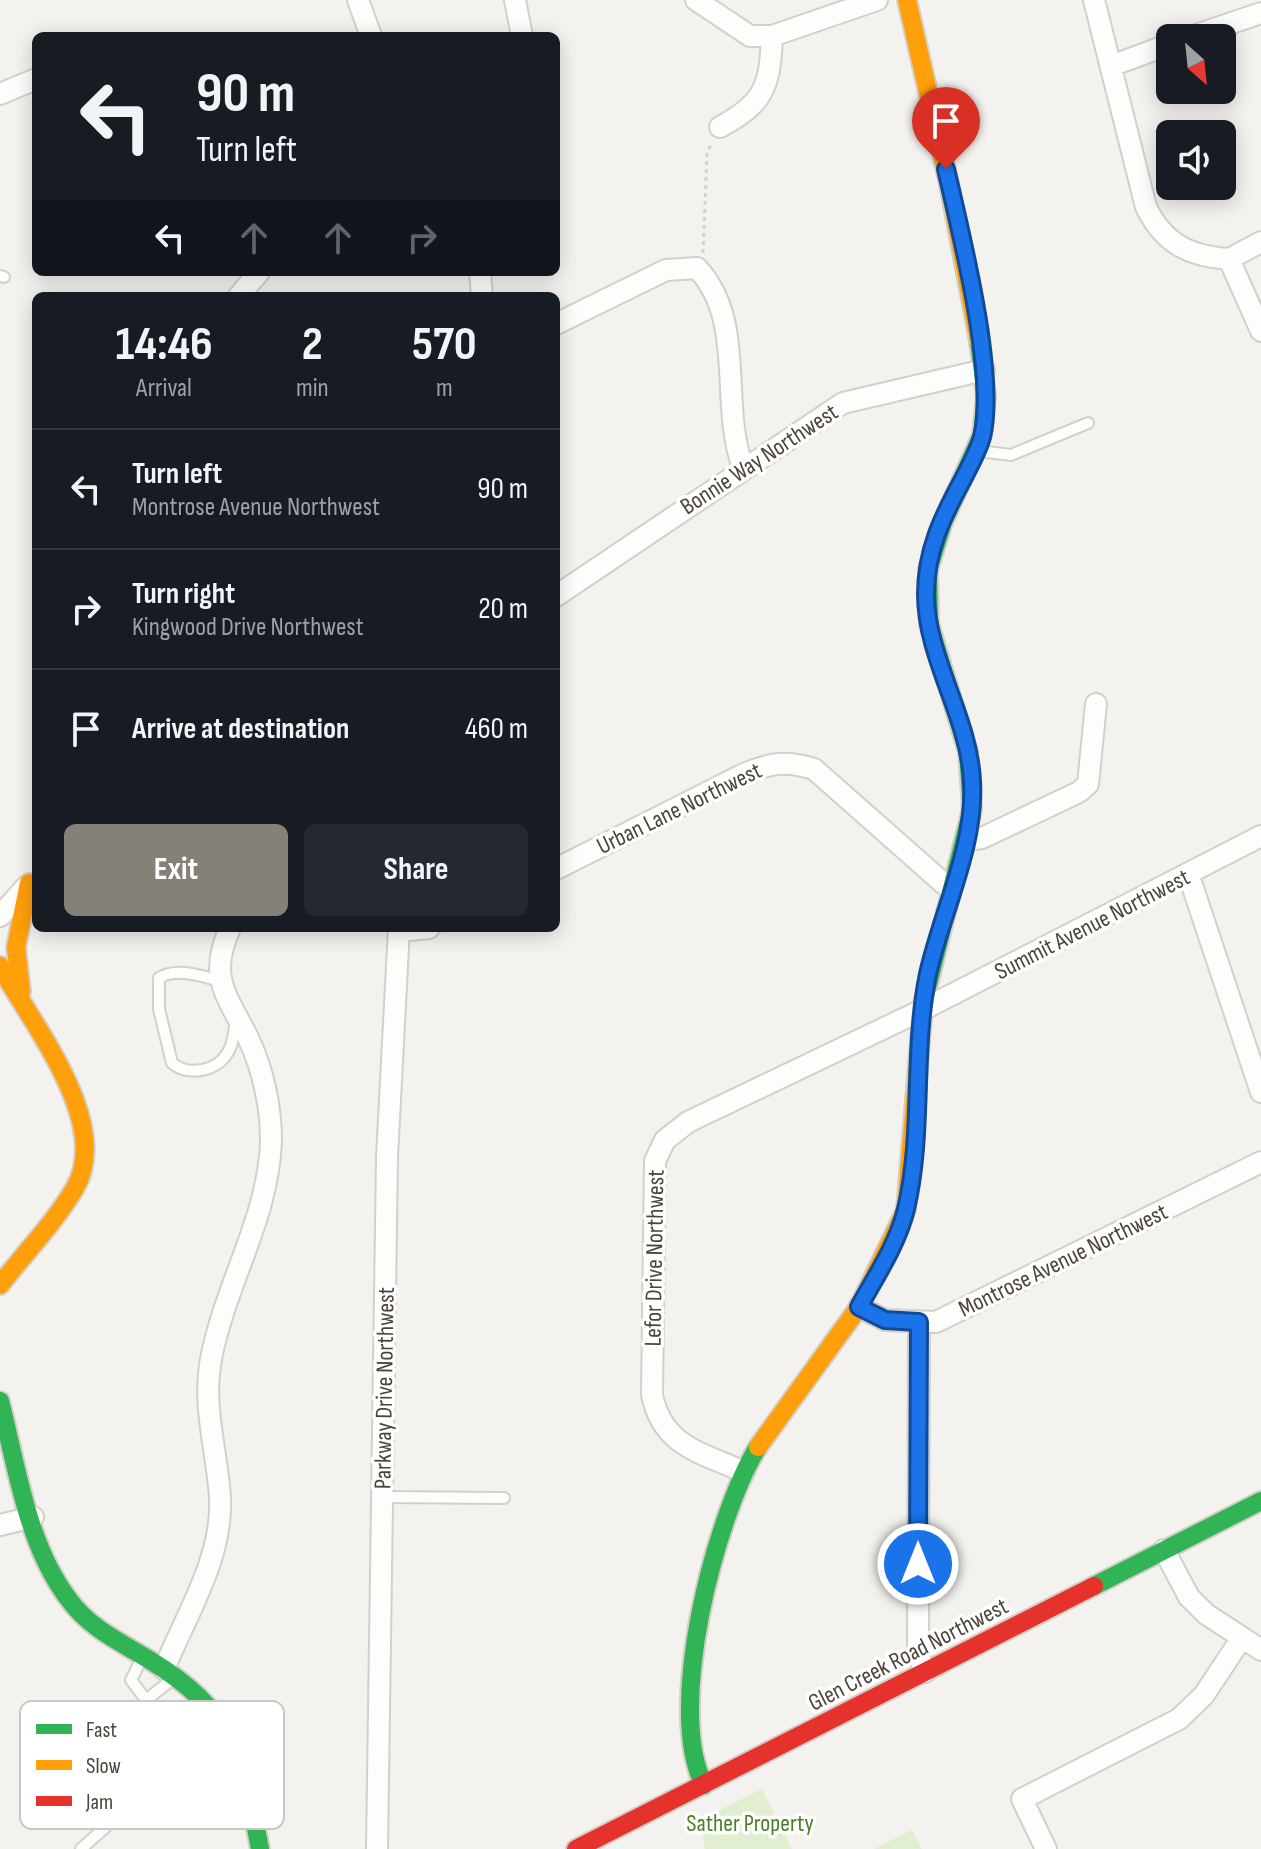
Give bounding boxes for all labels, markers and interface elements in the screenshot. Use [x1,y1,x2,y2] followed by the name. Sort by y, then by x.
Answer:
[1156,24,1236,104] north arrow
[1156,24,1236,200] map controls
[196,61,295,128] text: 90 m
[64,64,168,168] icon: left
[912,87,980,169] pin
[924,99,968,143] icon: arrive
[1156,120,1236,200] button: sound
[196,129,297,172] text: Turn left
[148,216,192,260] icon: left
[232,216,276,260] icon: ahead
[316,216,360,260] icon: ahead
[400,216,444,260] icon: right
[115,316,213,373] text: 14:46
[302,316,323,373] text: 2
[412,316,477,373] text: 570
[136,373,192,404] text: Arrival
[296,373,329,404] text: min
[436,373,453,404] text: m
[675,398,844,521] street label: Bonnie Way Northwest
[132,456,222,492] text: Turn left
[64,467,108,511] icon: left
[477,471,528,507] text: 90 m
[132,492,380,523] text: Montrose Avenue Northwest
[132,576,235,612] text: Turn right
[64,587,108,631] icon: right
[478,591,528,627] text: 20 m
[132,612,364,643] text: Kingwood Drive Northwest
[64,707,108,751] icon: arrive
[132,711,349,747] text: Arrive at destination
[465,711,528,747] text: 460 m
[592,756,766,861] street label: Urban Lane Northwest
[64,824,288,916] button: Exit
[304,824,528,916] button: Share
[990,863,1195,986] street label: Summit Avenue Northwest
[638,1169,671,1347] street label: Lefor Drive Northwest
[954,1197,1172,1324] street label: Montrose Avenue Northwest
[368,1287,401,1489] street label: Parkway Drive Northwest
[876,1522,960,1606] position arrow
[804,1592,1013,1717] street label: Glen Creek Road Northwest
[20,1701,284,1829] legend
[86,1717,117,1744] text: Fast
[86,1753,121,1780] text: Slow
[85,1789,113,1816] text: Jam
[686,1809,814,1838] park label: Sather Property

